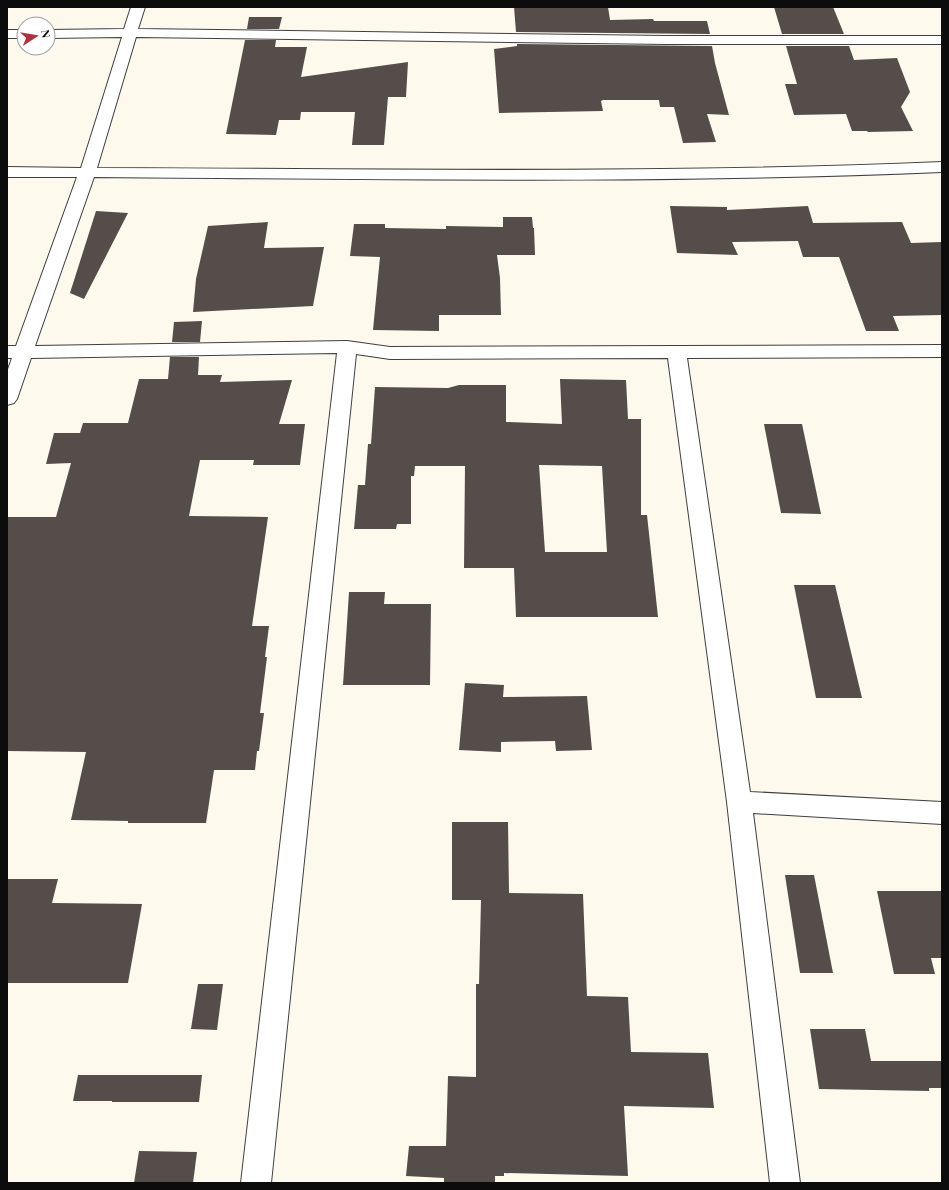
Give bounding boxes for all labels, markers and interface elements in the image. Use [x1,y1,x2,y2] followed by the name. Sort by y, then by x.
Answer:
[16,16,56,56] north arrow
[38,28,54,39] text: N

